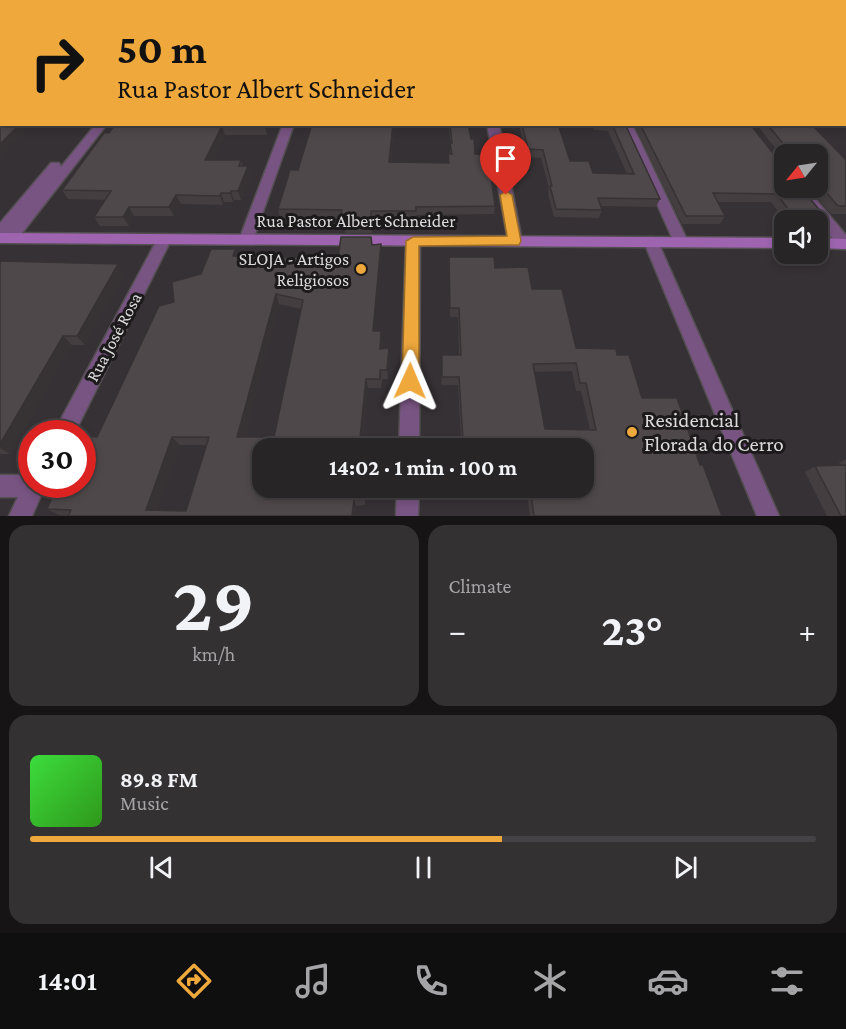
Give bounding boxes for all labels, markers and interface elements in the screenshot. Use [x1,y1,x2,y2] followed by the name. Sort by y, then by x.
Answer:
[18,24,96,102] icon: right
[117,25,207,72] text: 50 m
[117,74,416,104] text: Rua Pastor Albert Schneider
[480,133,531,195] pin
[489,142,522,175] icon: arrive
[774,144,828,198] north arrow
[774,144,828,264] map controls
[774,210,828,264] button: sound
[256,211,456,231] street label: Rua Pastor Albert Schneider
[239,249,349,290] place label: SLOJA - Artigos Religiosos
[354,262,368,276] marker: SLOJA - Artigos Religiosos
[82,289,146,385] street label: Rua José Rosa
[378,349,442,413] position arrow
[644,408,784,456] place label: Residencial Florada do Cerro
[18,420,96,498] speed limit sign: 30
[625,425,639,439] marker: Residencial Florada do Cerro
[329,455,517,480] text: 14:02 · 1 min · 100 m
[173,560,255,647] text: 29
[449,575,511,597] text: Climate
[601,605,663,655] text: 23°
[449,612,466,649] text: −
[799,612,816,649] text: +
[192,643,235,665] text: km/h
[120,767,198,792] text: 89.8 FM
[120,792,169,814] text: Music
[145,851,178,884] icon: previous
[407,851,440,884] icon: pause
[669,851,702,884] icon: next
[173,960,215,1002] icon: directions
[292,960,334,1002] icon: music
[410,960,452,1002] icon: phone
[529,960,571,1002] icon: climate
[647,960,689,1002] icon: car
[766,960,808,1002] icon: filters
[38,966,97,996] text: 14:01

